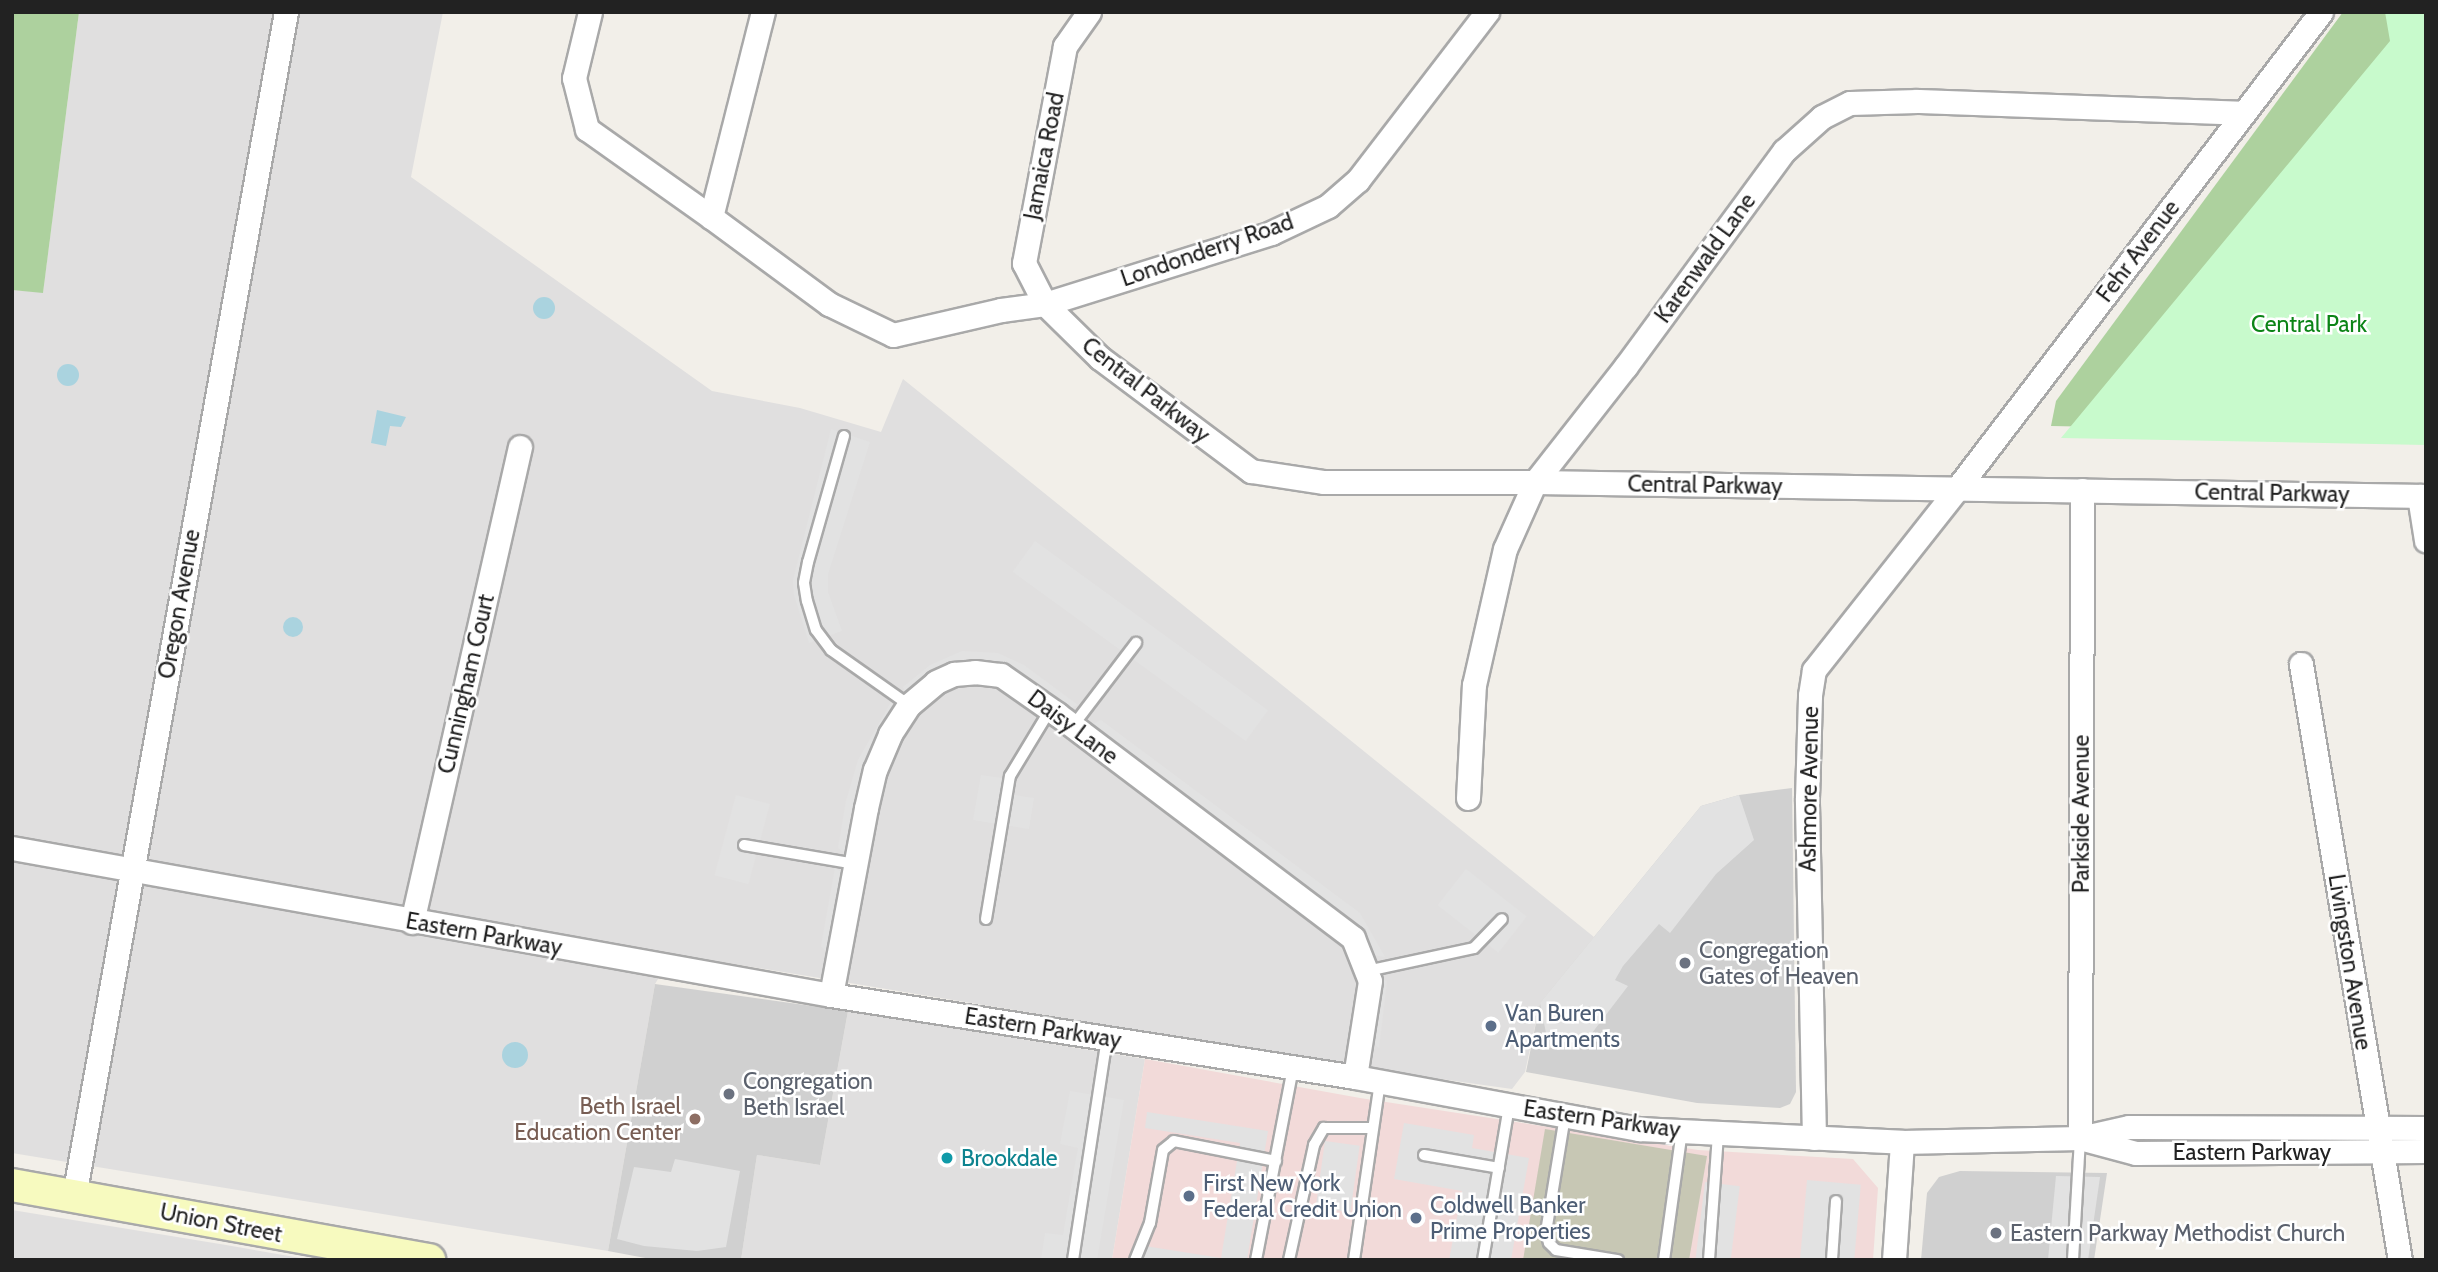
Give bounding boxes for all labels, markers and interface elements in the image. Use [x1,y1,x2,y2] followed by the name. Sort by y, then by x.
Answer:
[1018,90,1070,222] street label: Jamaica Road
[1649,188,1761,328] street label: Karenwald Lane
[2091,195,2185,307] street label: Fehr Avenue
[1117,208,1297,292] street label: Londonderry Road
[2251,310,2367,338] park label: Central Park
[1076,331,1216,449] street label: Central Parkway
[1627,470,1783,500] street label: Central Parkway
[2194,478,2350,508] street label: Central Parkway
[152,527,206,681] street label: Oregon Avenue
[432,592,500,776] street label: Cunningham Court
[1022,684,1124,770] street label: Daisy Lane
[1794,706,1824,872] street label: Ashmore Avenue
[2067,735,2095,893] street label: Parkside Avenue
[2322,872,2378,1052] street label: Livingston Avenue
[404,907,564,961] street label: Eastern Parkway
[1699,936,1859,990] place label: Congregation Gates of Heaven
[1677,955,1693,971] marker: Congregation Gates of Heaven
[1505,999,1620,1053] place label: Van Buren Apartments
[963,1002,1123,1054] street label: Eastern Parkway
[1483,1018,1499,1034] marker: Van Buren Apartments
[743,1067,873,1121] place label: Congregation Beth Israel
[721,1086,737,1102] marker: Congregation Beth Israel
[514,1092,681,1146] place label: Beth Israel Education Center
[1522,1094,1682,1144] street label: Eastern Parkway
[687,1111,703,1127] marker: Beth Israel Education Center
[2173,1138,2331,1166] street label: Eastern Parkway
[961,1144,1058,1172] place label: Brookdale
[939,1150,955,1166] marker: Brookdale
[1203,1169,1402,1223] place label: First New York Federal Credit Union
[1181,1188,1197,1204] marker: First New York Federal Credit Union
[1430,1191,1591,1245] place label: Coldwell Banker Prime Properties
[158,1198,284,1248] street label: Union Street
[1408,1210,1424,1226] marker: Coldwell Banker Prime Properties
[2010,1219,2345,1247] place label: Eastern Parkway Methodist Church
[1988,1225,2004,1241] marker: Eastern Parkway Methodist Church

